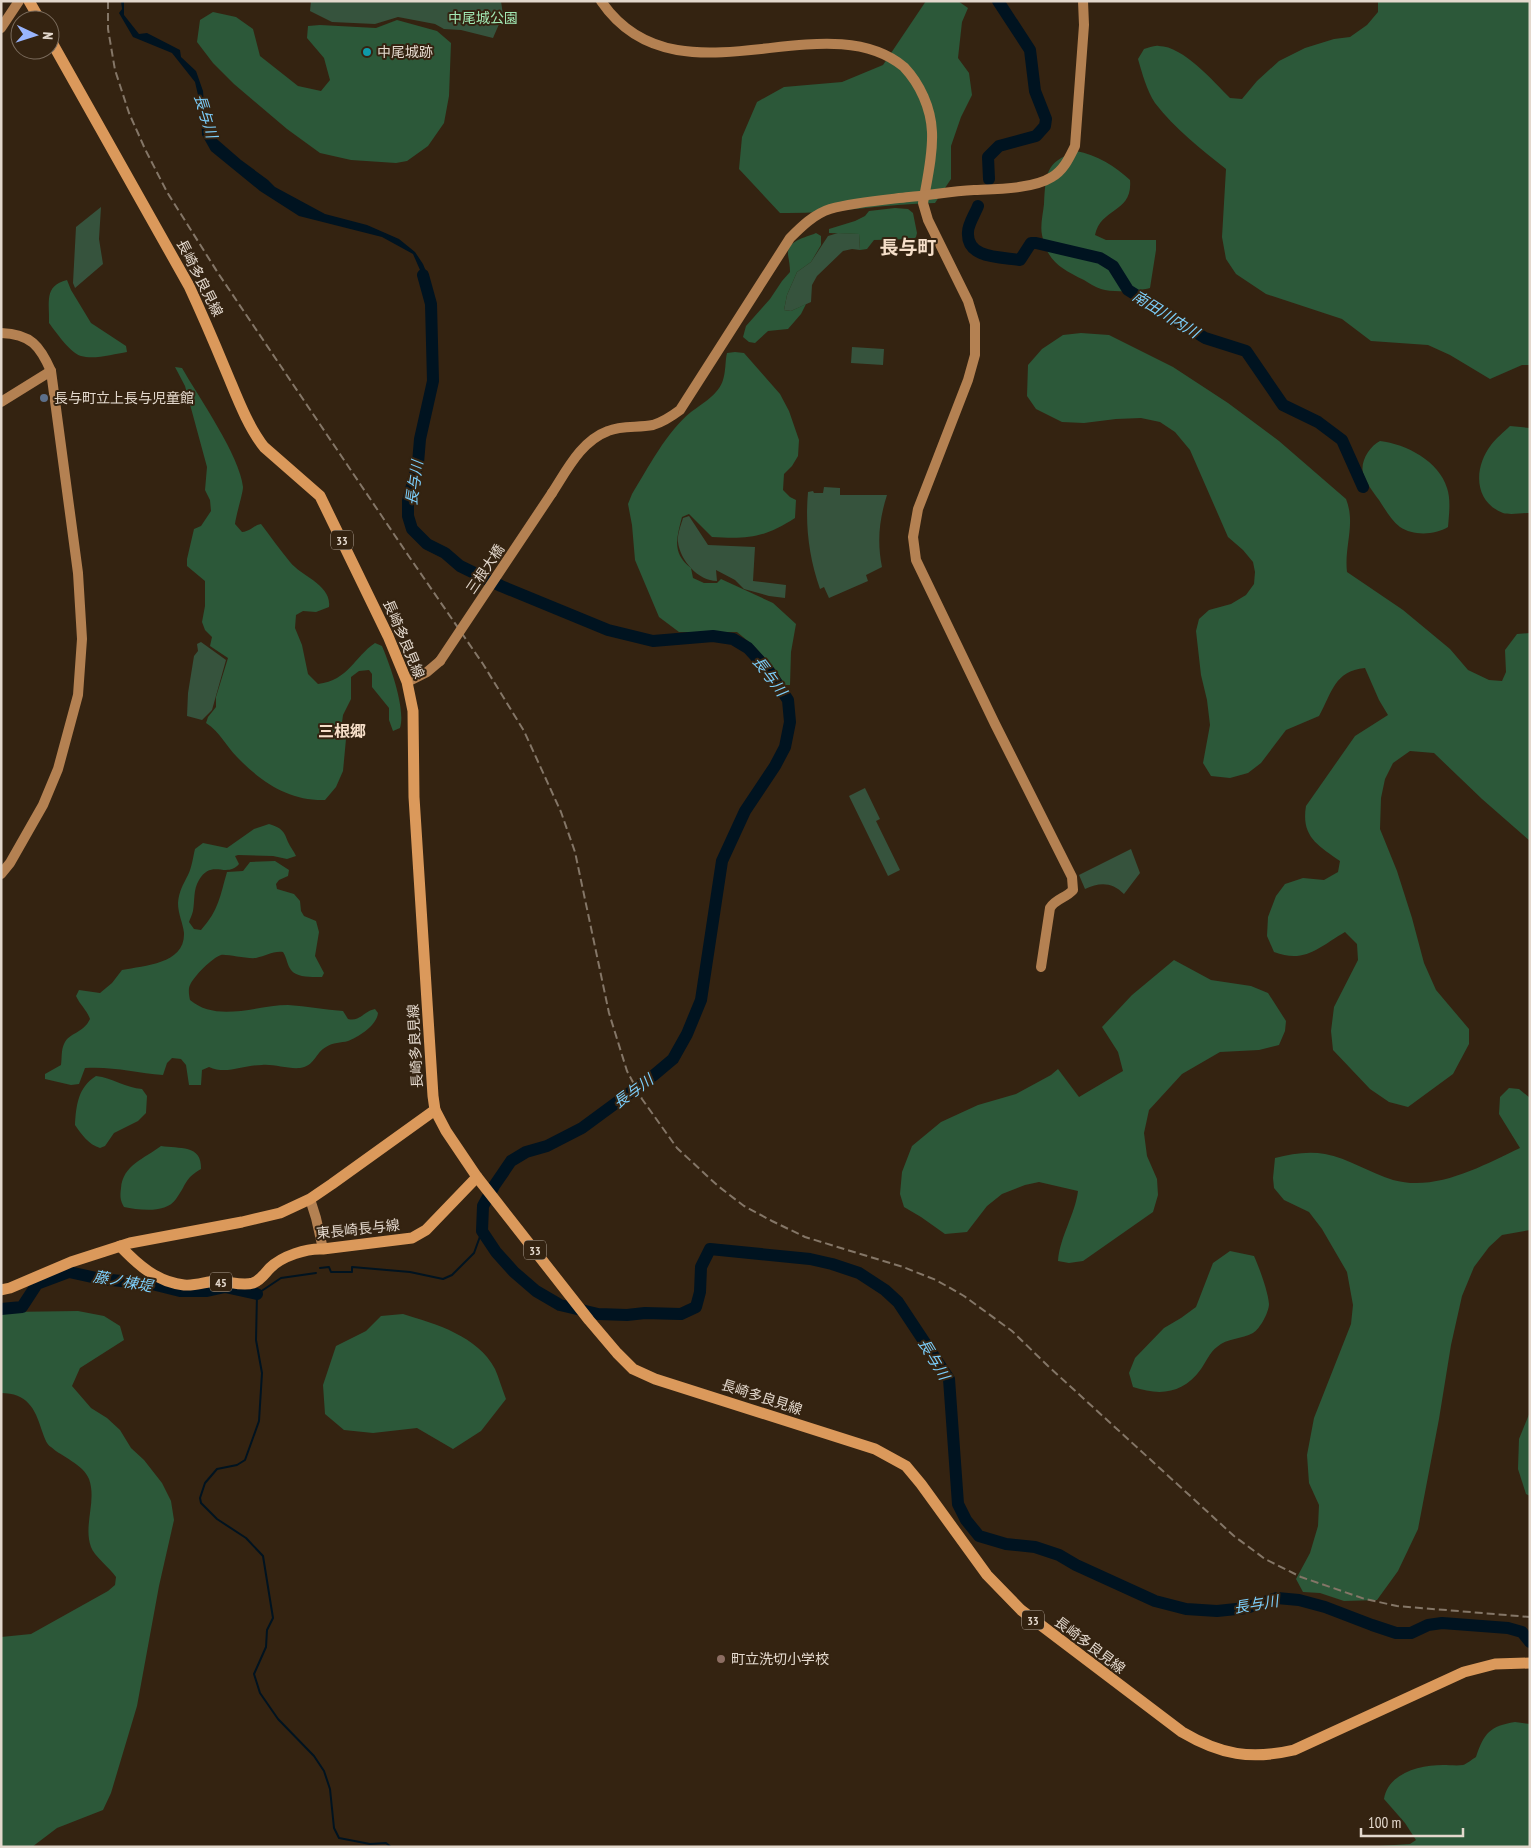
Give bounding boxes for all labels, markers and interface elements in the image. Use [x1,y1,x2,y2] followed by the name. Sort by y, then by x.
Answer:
[448,9,518,27] park label: 中尾城公園
[10,10,60,60] north arrow
[39,32,57,40] text: N
[377,43,433,61] place label: 中尾城跡
[361,46,373,58] marker: 中尾城跡
[190,92,222,142] water label: 長与川
[879,235,937,259] district label: 長与町
[173,236,227,320] street label: 長崎多良見線
[1129,286,1205,343] water label: 南田川内川
[54,389,194,407] place label: 長与町立上長与児童館
[38,392,50,404] marker: 長与町立上長与児童館
[401,457,427,507] water label: 長与川
[331,530,353,550] road number: 33
[462,541,508,597] street label: 三根大橋
[379,597,429,681] street label: 長崎多良見線
[749,652,792,701] water label: 長与川
[318,721,366,741] district label: 三根郷
[404,1004,426,1088] street label: 長崎多良見線
[609,1069,658,1112] water label: 長与川
[315,1216,401,1242] street label: 東長崎長与線
[524,1240,546,1260] road number: 33
[92,1266,156,1296] water label: 藤ノ棟堤
[210,1272,232,1291] road number: 45
[914,1335,955,1385] water label: 長与川
[719,1375,805,1419] street label: 長崎多良見線
[1232,1591,1282,1617] water label: 長与川
[1022,1610,1044,1630] road number: 33
[1051,1613,1129,1677] street label: 長崎多良見線
[731,1650,829,1668] place label: 町立洗切小学校
[715,1653,727,1665] marker: 町立洗切小学校
[1361,1806,1464,1838] scale bar
[1368,1813,1401,1832] text: 100 m

